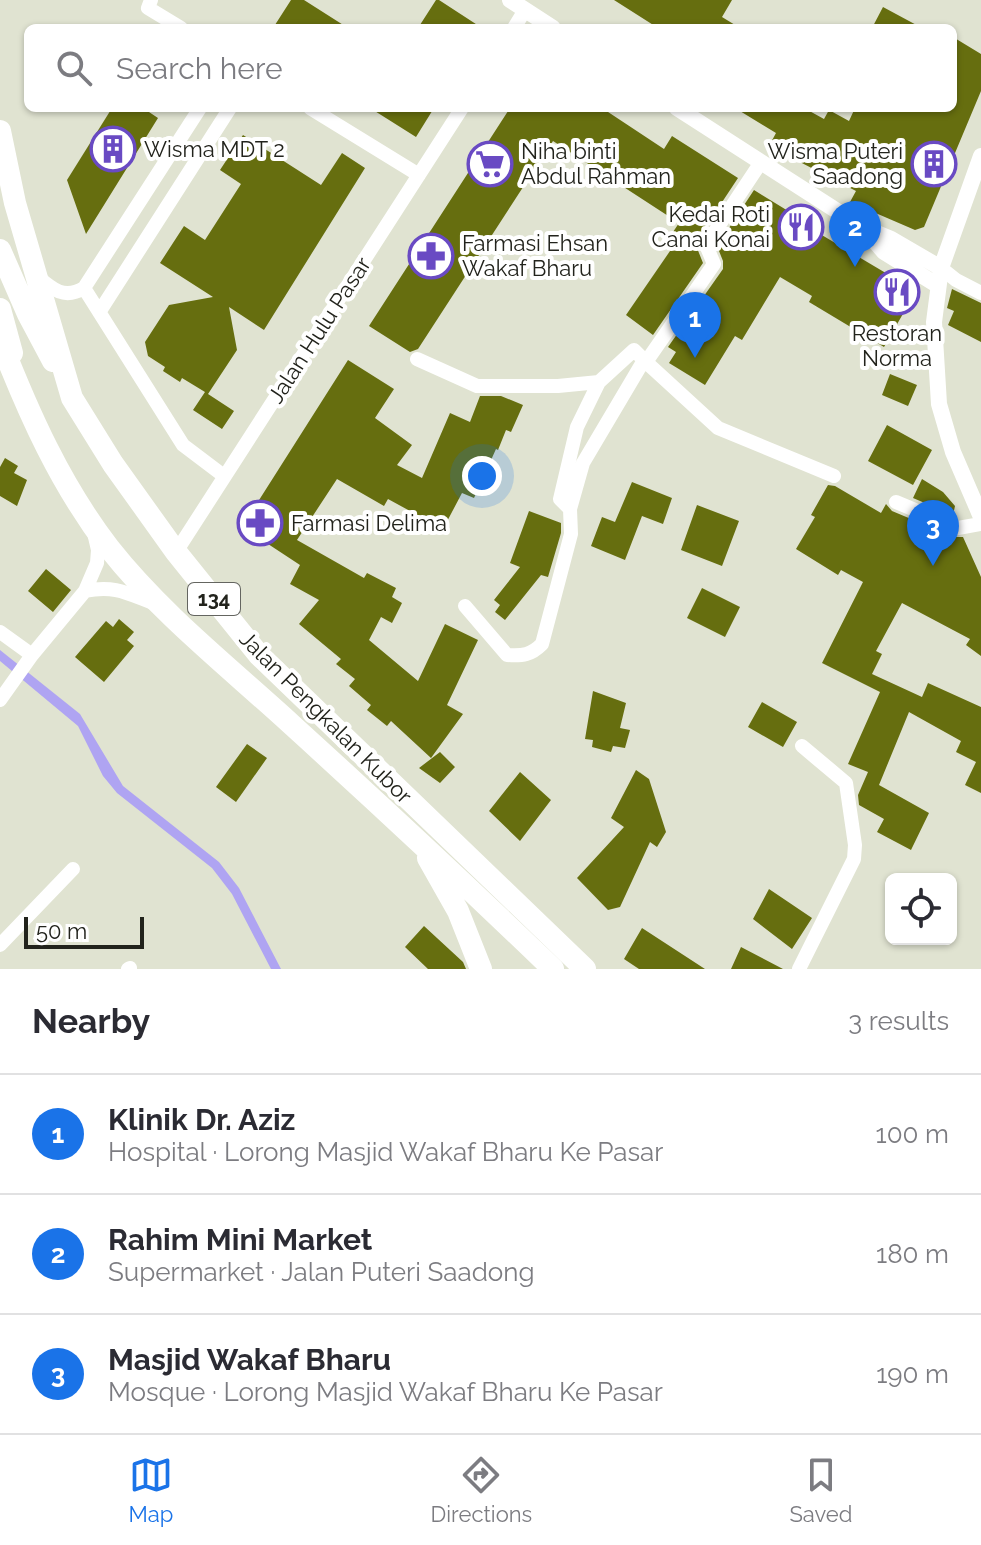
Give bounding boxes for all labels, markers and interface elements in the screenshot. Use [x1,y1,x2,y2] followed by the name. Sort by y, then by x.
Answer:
[24,24,957,112] search box
[52,46,96,90] icon: search
[116,51,283,86] text: Search here
[89,125,137,173] building icon: Wisma MDT 2
[144,136,285,162] place label: Wisma MDT 2
[521,138,671,189] place label: Niha binti Abdul Rahman
[767,138,903,189] place label: Wisma Puteri Saadong
[466,140,514,188] supermarket icon: Niha binti Abdul Rahman
[910,140,958,188] building icon: Wisma Puteri Saadong
[652,201,770,252] place label: Kedai Roti Canai Konai
[829,201,881,267] pin: 2
[777,203,825,251] restaurant icon: Kedai Roti Canai Konai
[462,230,608,281] place label: Farmasi Ehsan Wakaf Bharu
[407,232,455,280] pharmacy icon: Farmasi Ehsan Wakaf Bharu
[262,252,376,408] street label: Jalan Hulu Pasar
[873,268,921,316] restaurant icon: Restoran Norma
[669,292,721,358] pin: 1
[852,320,942,371] place label: Restoran Norma
[462,456,502,496] your location
[236,499,284,547] pharmacy icon: Farmasi Delima
[907,500,959,566] pin: 3
[291,510,447,536] place label: Farmasi Delima
[188,583,240,615] road number: 134
[234,625,418,809] street label: Jalan Pengkalan Kubor
[885,873,957,945] map controls
[885,873,957,945] button: locate
[24,913,144,949] scale bar
[36,918,87,944] text: 50 m
[32,1001,150,1041] text: Nearby
[848,1006,949,1036] text: 3 results
[108,1102,295,1137] text: Klinik Dr. Aziz
[52,1119,64,1149] text: 1
[876,1119,949,1149] text: 100 m
[108,1137,663,1167] text: Hospital · Lorong Masjid Wakaf Bharu Ke Pasar
[108,1222,372,1257] text: Rahim Mini Market
[51,1239,65,1269] text: 2
[876,1239,949,1269] text: 180 m
[108,1257,535,1287] text: Supermarket · Jalan Puteri Saadong
[108,1342,391,1377] text: Masjid Wakaf Bharu
[51,1359,65,1389] text: 3
[876,1359,949,1389] text: 190 m
[108,1377,663,1407] text: Mosque · Lorong Masjid Wakaf Bharu Ke Pasar
[129,1453,173,1527] tab: Map
[431,1453,532,1527] tab: Directions
[789,1453,852,1527] tab: Saved

